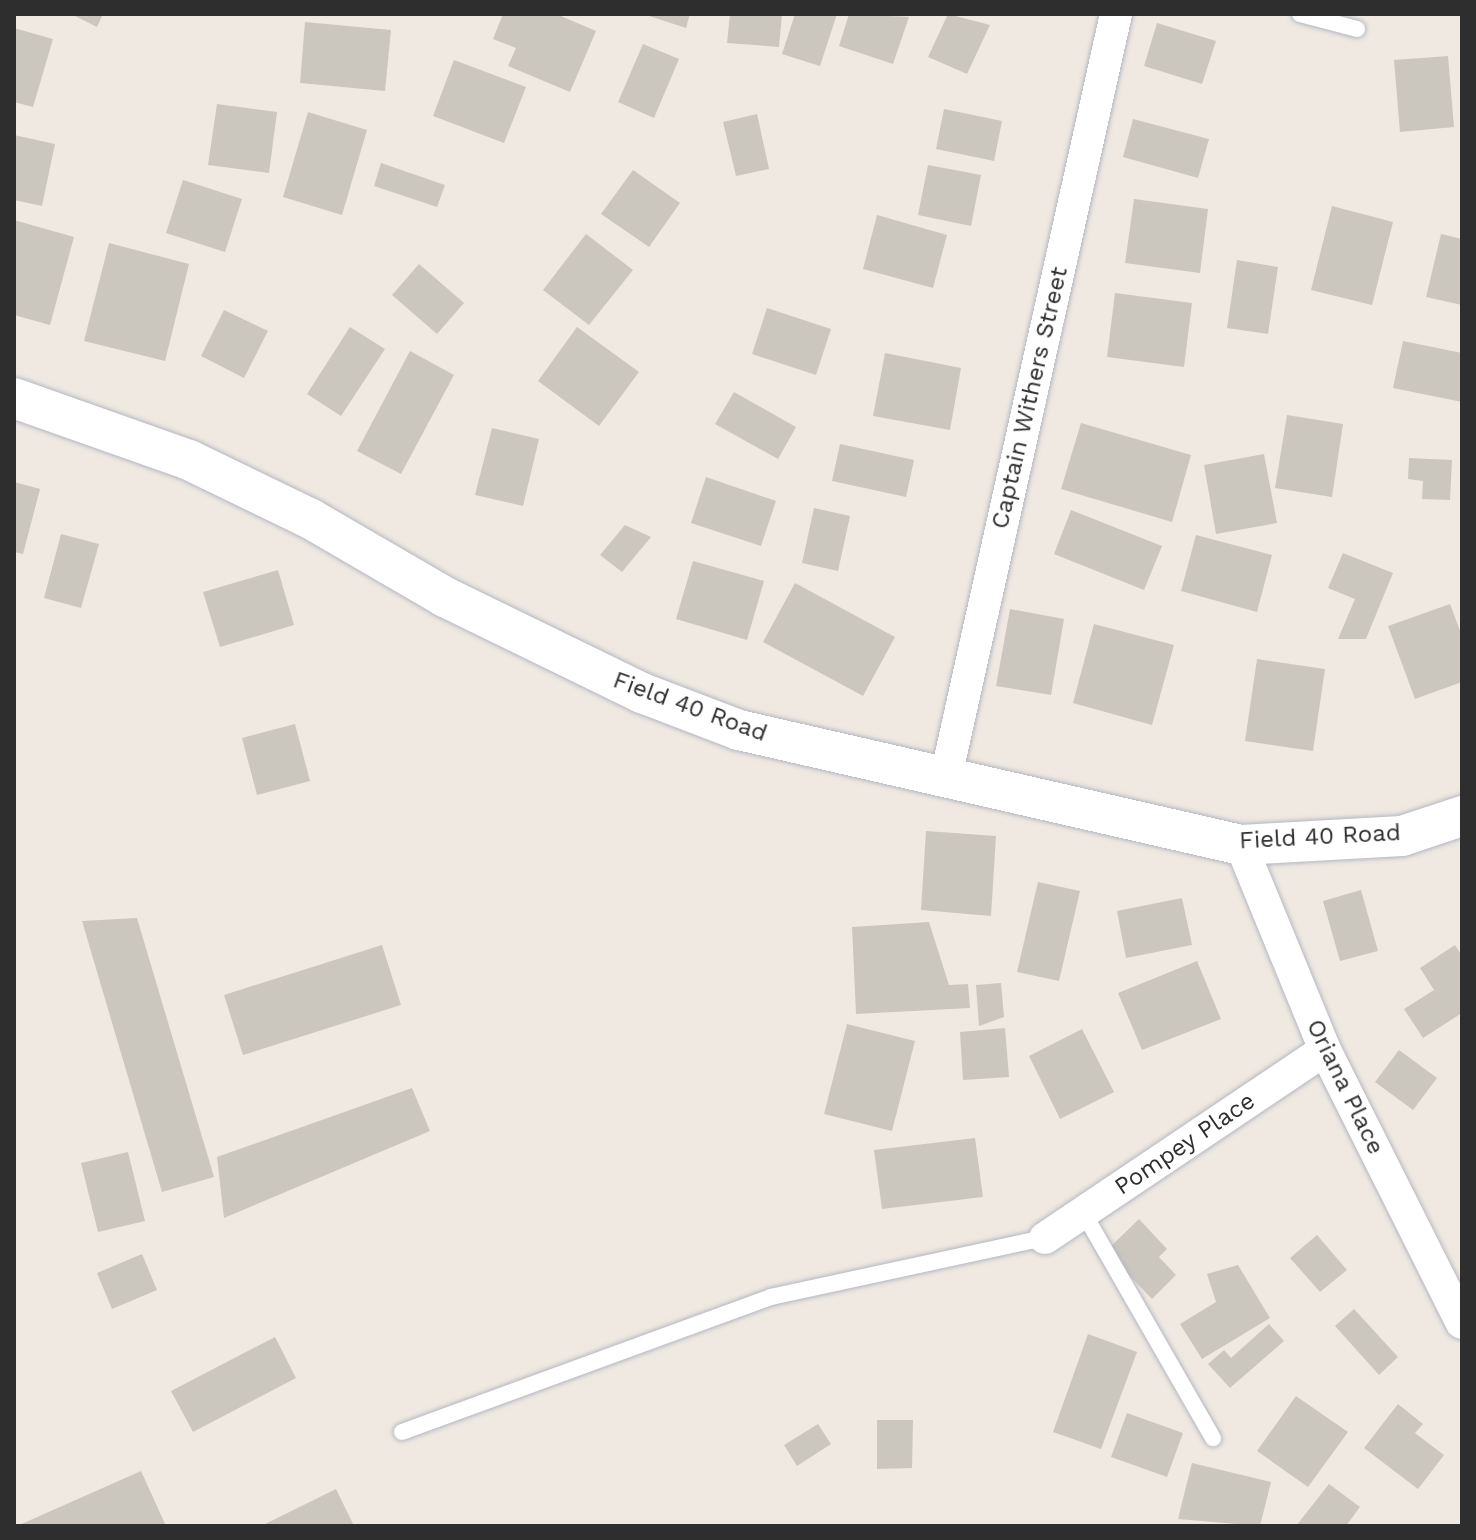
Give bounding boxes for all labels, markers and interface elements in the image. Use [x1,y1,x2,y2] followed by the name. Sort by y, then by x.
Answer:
[986,264,1074,532] street label: Captain Withers Street
[609,666,771,748] street label: Field 40 Road
[1238,818,1402,856] street label: Field 40 Road
[1300,1015,1390,1159] street label: Oriana Place
[1109,1086,1261,1202] street label: Pompey Place

